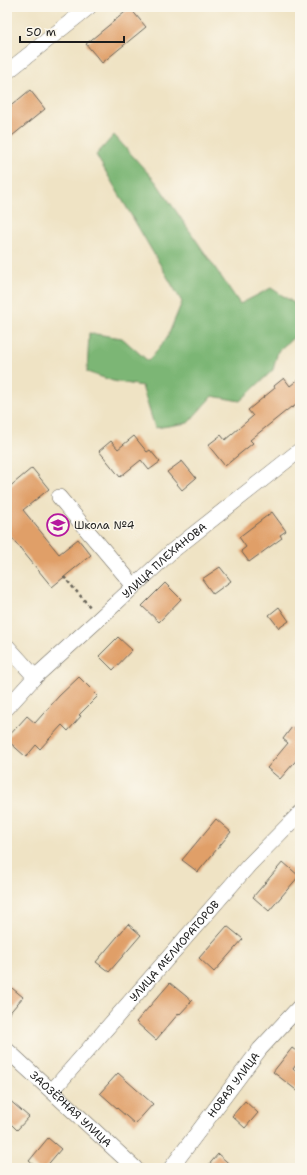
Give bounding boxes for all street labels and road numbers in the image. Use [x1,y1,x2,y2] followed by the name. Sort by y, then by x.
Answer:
[119,519,210,601] street label: УЛИЦА ПЛЕХАНОВА
[126,897,223,1004] street label: УЛИЦА МЕЛИОРАТОРОВ
[204,1049,263,1121] street label: НОВАЯ УЛИЦА
[27,1068,115,1150] street label: ЗАОЗЁРНАЯ УЛИЦА

